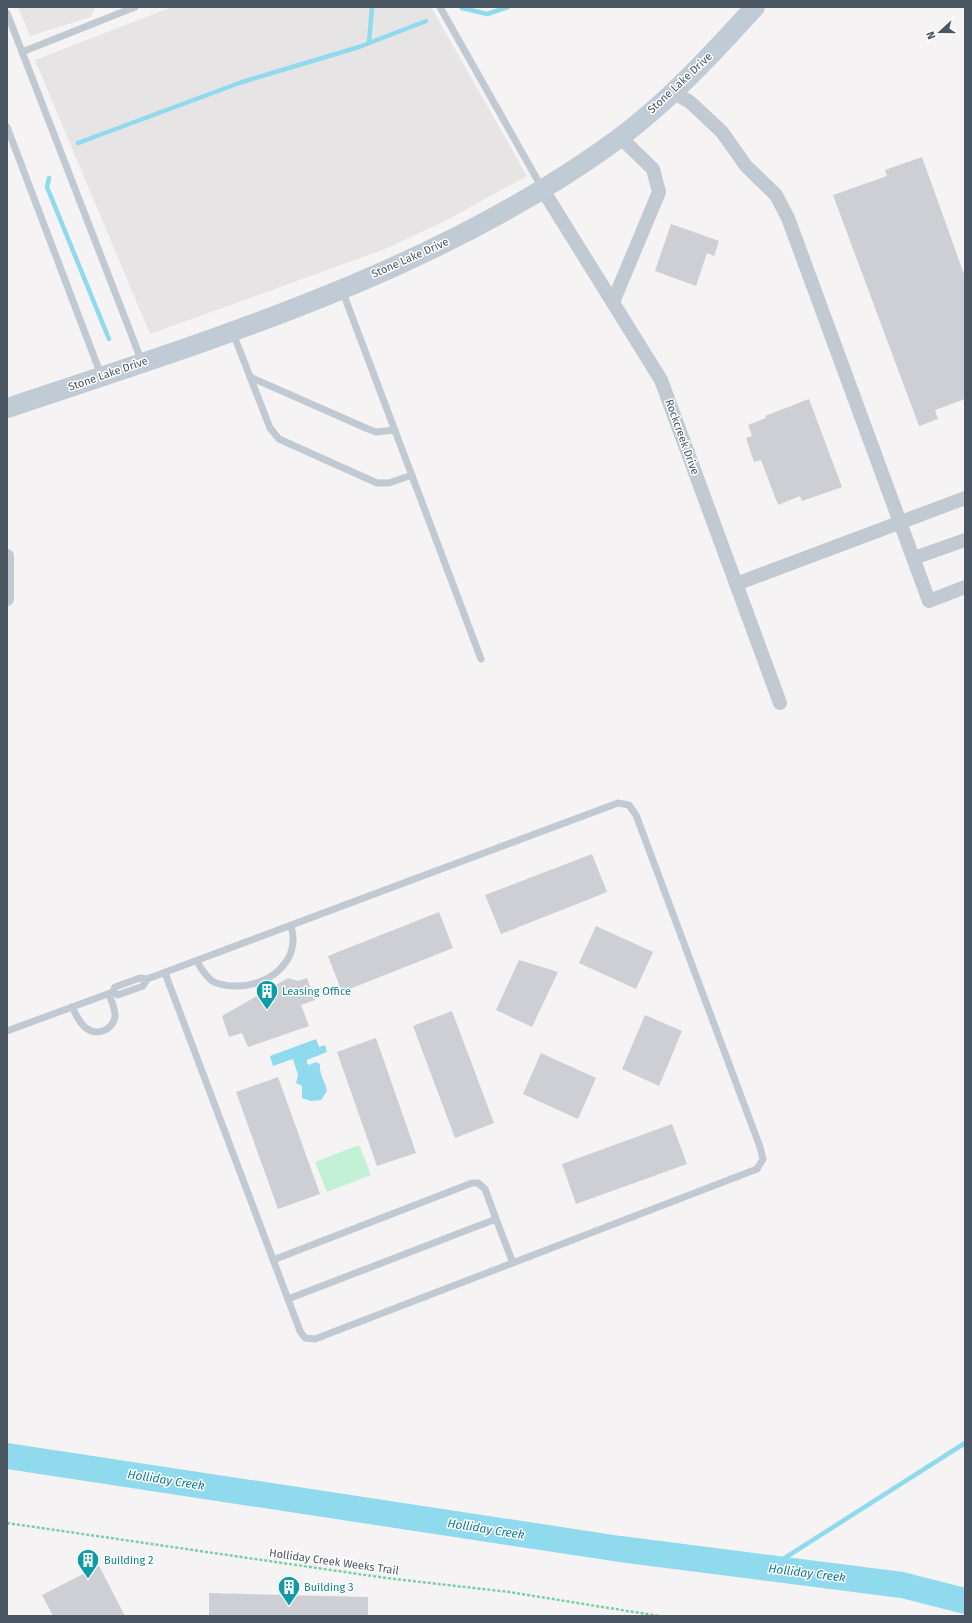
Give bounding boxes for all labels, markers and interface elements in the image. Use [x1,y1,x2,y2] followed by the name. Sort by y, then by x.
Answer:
[920,12,960,52] north arrow
[924,30,939,41] text: N
[645,50,715,116] street label: Stone Lake Drive
[369,235,451,281] street label: Stone Lake Drive
[67,354,149,394] street label: Stone Lake Drive
[662,398,702,476] street label: Rockcreek Drive
[254,978,280,1011] building icon: Leasing Office
[282,985,351,998] place label: Leasing Office
[127,1467,206,1493] water label: Holliday Creek
[447,1516,526,1542] water label: Holliday Creek
[268,1546,400,1578] street label: Holliday Creek Weeks Trail
[75,1547,101,1580] building icon: Building 2
[104,1554,154,1567] place label: Building 2
[768,1561,847,1585] water label: Holliday Creek
[276,1574,302,1607] building icon: Building 3
[304,1581,354,1594] place label: Building 3

